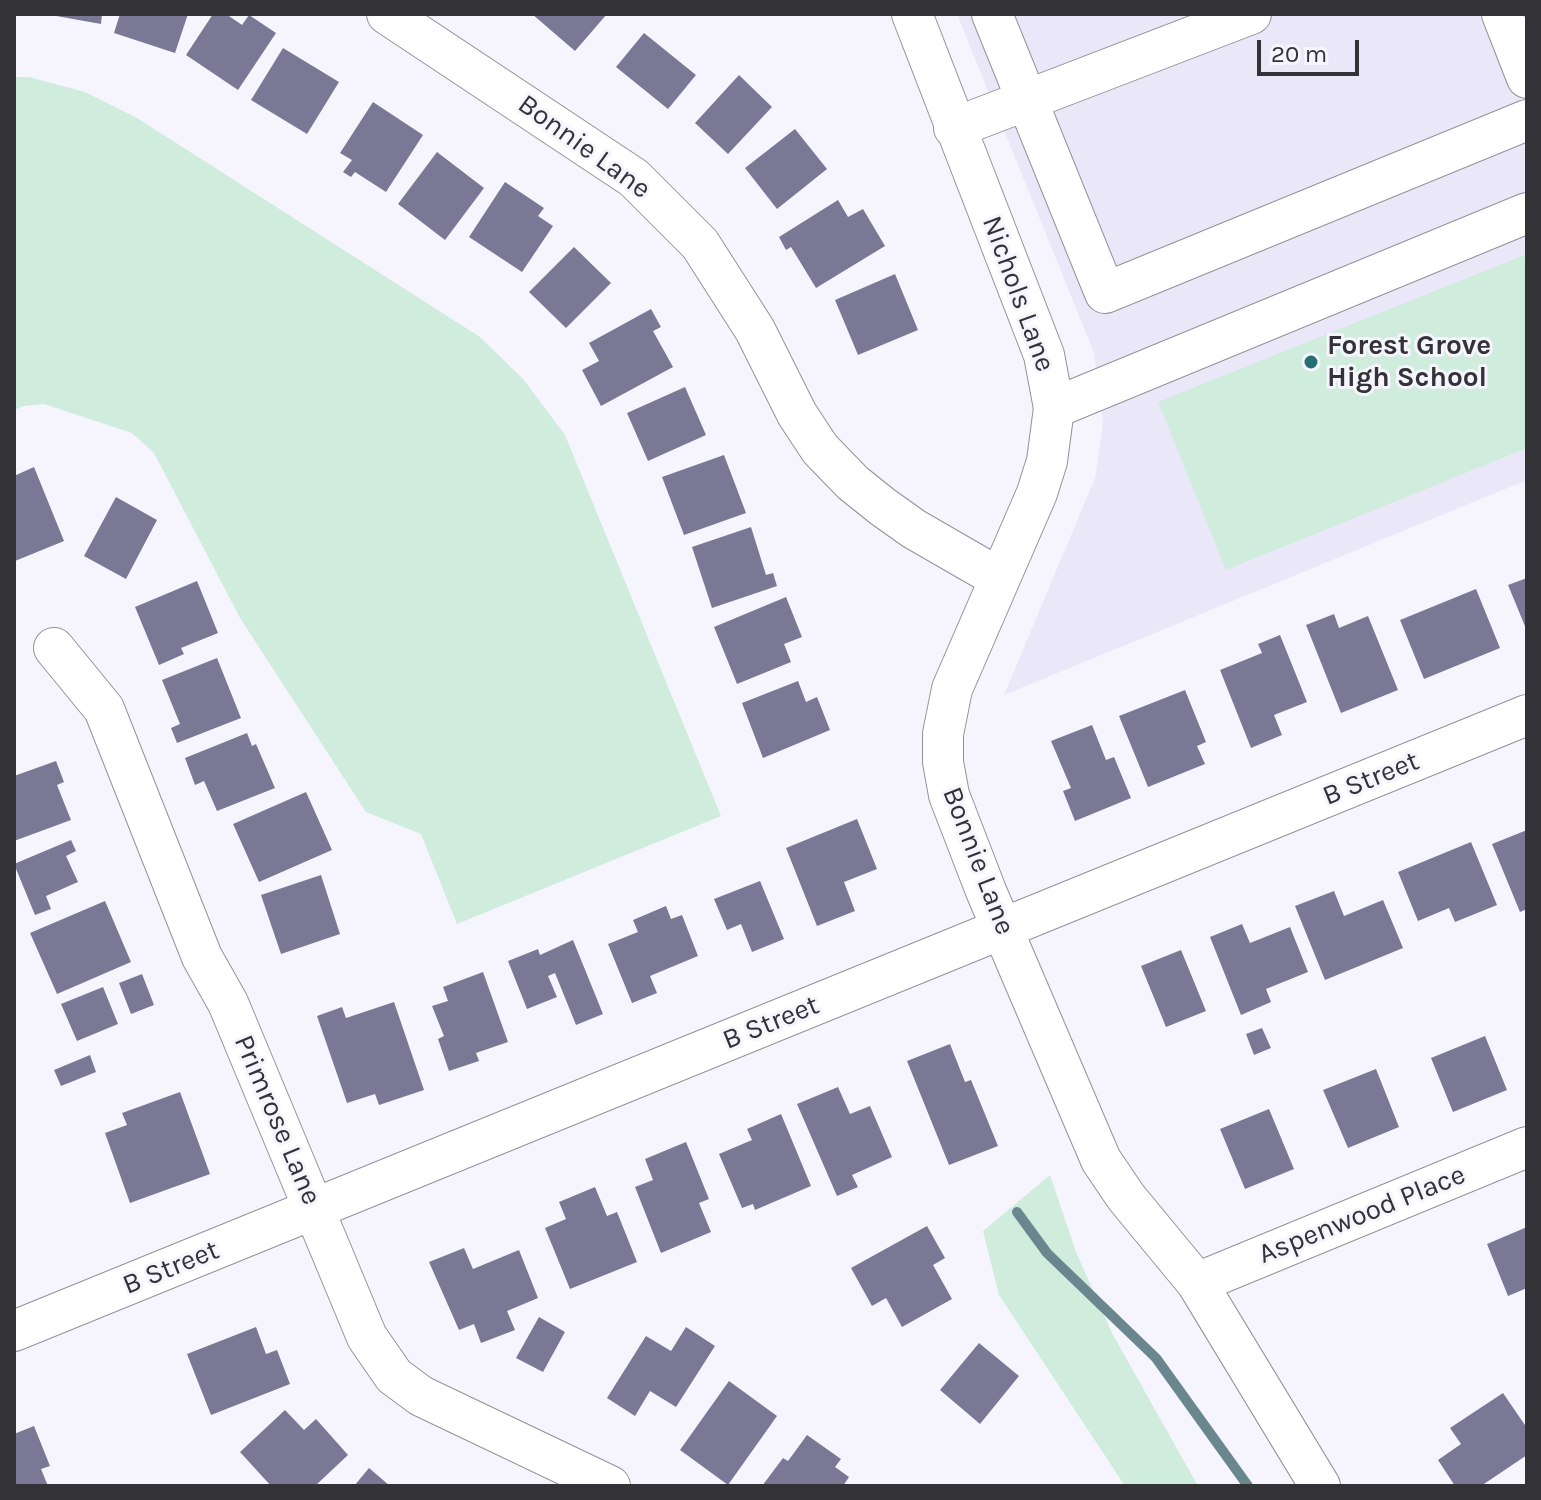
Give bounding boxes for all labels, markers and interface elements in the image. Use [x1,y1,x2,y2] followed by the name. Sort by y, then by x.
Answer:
[1261,24,1363,74] scale bar
[1271,40,1327,68] text: 20 m
[511,88,657,206] street label: Bonnie Lane
[974,212,1062,376] street label: Nichols Lane
[1327,329,1491,395] place label: Forest Grove High School
[1302,353,1320,371] marker: Forest Grove High School
[1318,745,1424,813] street label: B Street
[934,782,1022,940] street label: Bonnie Lane
[718,989,824,1057] street label: B Street
[226,1030,328,1210] street label: Primrose Lane
[1254,1158,1470,1272] street label: Aspenwood Place
[118,1234,224,1302] street label: B Street

